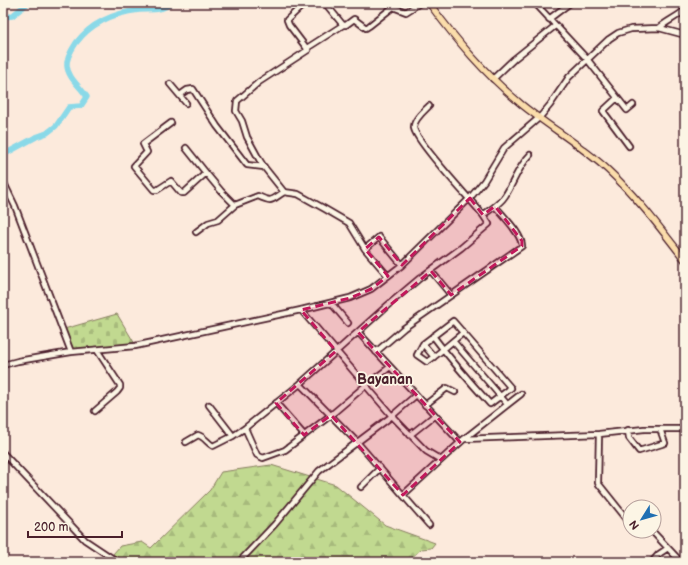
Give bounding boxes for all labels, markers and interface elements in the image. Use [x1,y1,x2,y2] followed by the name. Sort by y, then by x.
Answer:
[357,371,413,388] district label: Bayanan
[622,499,662,539] north arrow
[28,513,122,539] scale bar
[627,518,642,532] text: N
[34,520,68,535] text: 200 m

